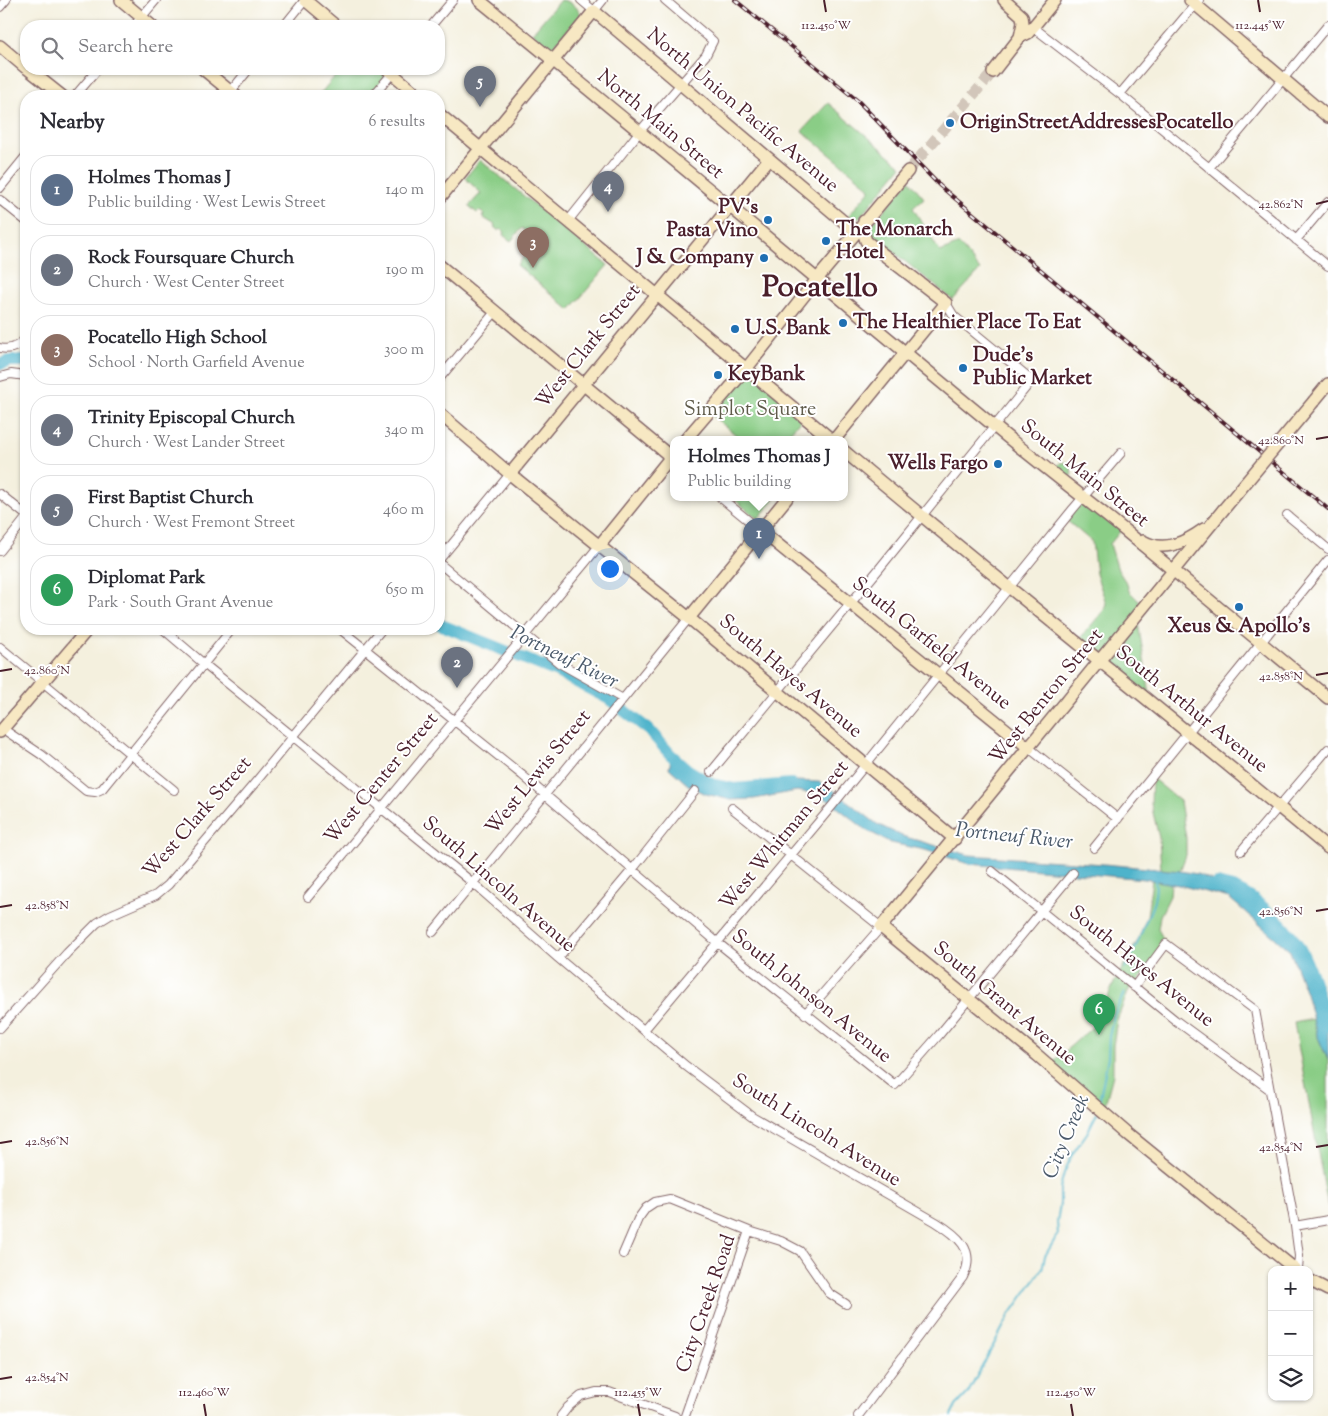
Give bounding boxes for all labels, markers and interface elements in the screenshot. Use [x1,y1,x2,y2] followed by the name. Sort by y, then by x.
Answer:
[801,17,851,35] text: 112.450°W
[1235,17,1285,35] text: 112.445°W
[20,20,445,75] search box
[639,22,845,200] street label: North Union Pacific Avenue
[38,34,66,62] icon: search
[78,34,173,61] text: Search here
[590,63,730,187] street label: North Main Street
[464,66,496,107] pin: 5
[40,108,105,138] text: Nearby
[960,109,1233,138] place label: OriginStreetAddressesPocatello
[369,111,425,134] text: 6 results
[944,117,956,129] marker: OriginStreetAddressesPocatello
[88,165,231,192] text: Holmes Thomas J
[592,171,624,212] pin: 4
[54,179,60,202] text: 1
[386,179,424,202] text: 140 m
[88,192,326,215] text: Public building · West Lewis Street
[666,194,758,246] place label: PV's Pasta Vino
[1259,196,1304,214] text: 42.862°N
[762,214,774,226] marker: PV's Pasta Vino
[836,216,953,268] place label: The Monarch Hotel
[517,227,549,268] pin: 3
[820,235,832,247] marker: The Monarch Hotel
[634,244,754,273] place label: J & Company
[88,245,294,272] text: Rock Foursquare Church
[758,252,770,264] marker: J & Company
[53,259,61,282] text: 2
[386,259,424,282] text: 190 m
[762,267,878,310] district label: Pocatello
[88,272,284,295] text: Church · West Center Street
[529,278,649,416] street label: West Clark Street
[853,309,1081,338] place label: The Healthier Place To Eat
[745,315,831,344] place label: U.S. Bank
[837,317,849,329] marker: The Healthier Place To Eat
[729,323,741,335] marker: U.S. Bank
[88,325,267,352] text: Pocatello High School
[54,339,60,362] text: 3
[384,339,424,362] text: 300 m
[973,342,1092,394] place label: Dude's Public Market
[88,352,305,375] text: School · North Garfield Avenue
[728,361,805,390] place label: KeyBank
[957,362,969,374] marker: Dude's Public Market
[712,369,724,381] marker: KeyBank
[684,396,816,425] park label: Simplot Square
[88,405,295,432] text: Trinity Episcopal Church
[1013,413,1155,535] street label: South Main Street
[53,419,61,442] text: 4
[385,419,424,442] text: 340 m
[88,432,285,455] text: Church · West Lander Street
[1258,432,1304,450] text: 42.860°N
[670,436,848,501] popup
[688,444,830,471] text: Holmes Thomas J
[887,450,988,479] place label: Wells Fargo
[992,458,1004,470] marker: Wells Fargo
[688,471,791,494] text: Public building
[88,485,254,512] text: First Baptist Church
[54,499,60,522] text: 5
[383,499,424,522] text: 460 m
[88,512,295,535] text: Church · West Fremont Street
[743,518,775,559] pin: 1
[597,556,623,582] your location
[88,565,205,592] text: Diplomat Park
[845,570,1017,718] street label: South Garfield Avenue
[53,579,61,602] text: 6
[385,579,424,602] text: 650 m
[88,592,273,615] text: Park · South Grant Avenue
[1233,601,1245,613] marker: Xeus & Apollo's
[712,608,868,746] street label: South Hayes Avenue
[1168,613,1310,642] place label: Xeus & Apollo's
[505,619,624,698] water label: Portneuf River
[983,623,1111,771] street label: West Benton Street
[1108,639,1274,781] street label: South Arthur Avenue
[441,647,473,688] pin: 2
[24,662,70,680] text: 42.860°N
[1259,668,1303,686] text: 42.858°N
[479,704,599,842] street label: West Lewis Street
[318,707,446,851] street label: West Center Street
[137,750,259,885] street label: West Clark Street
[713,754,857,917] street label: West Whitman Street
[415,810,581,960] street label: South Lincoln Avenue
[954,816,1075,858] water label: Portneuf River
[25,897,69,915] text: 42.858°N
[1062,899,1220,1035] street label: South Hayes Avenue
[1259,903,1303,921] text: 42.856°N
[725,923,897,1071] street label: South Johnson Avenue
[926,935,1082,1073] street label: South Grant Avenue
[1083,994,1115,1035] pin: 6
[726,1067,906,1195] street label: South Lincoln Avenue
[1036,1090,1098,1184] water label: City Creek
[25,1133,69,1151] text: 42.856°N
[1259,1139,1303,1157] text: 42.854°N
[670,1231,744,1377] street label: City Creek Road
[1268,1266,1313,1401] map controls
[1268,1266,1313,1311] button: +
[1268,1311,1313,1356] button: −
[1268,1356,1313,1401] button: layers
[25,1369,69,1387] text: 42.854°N
[178,1384,230,1402] text: 112.460°W
[614,1384,662,1402] text: 112.455°W
[1046,1384,1096,1402] text: 112.450°W

